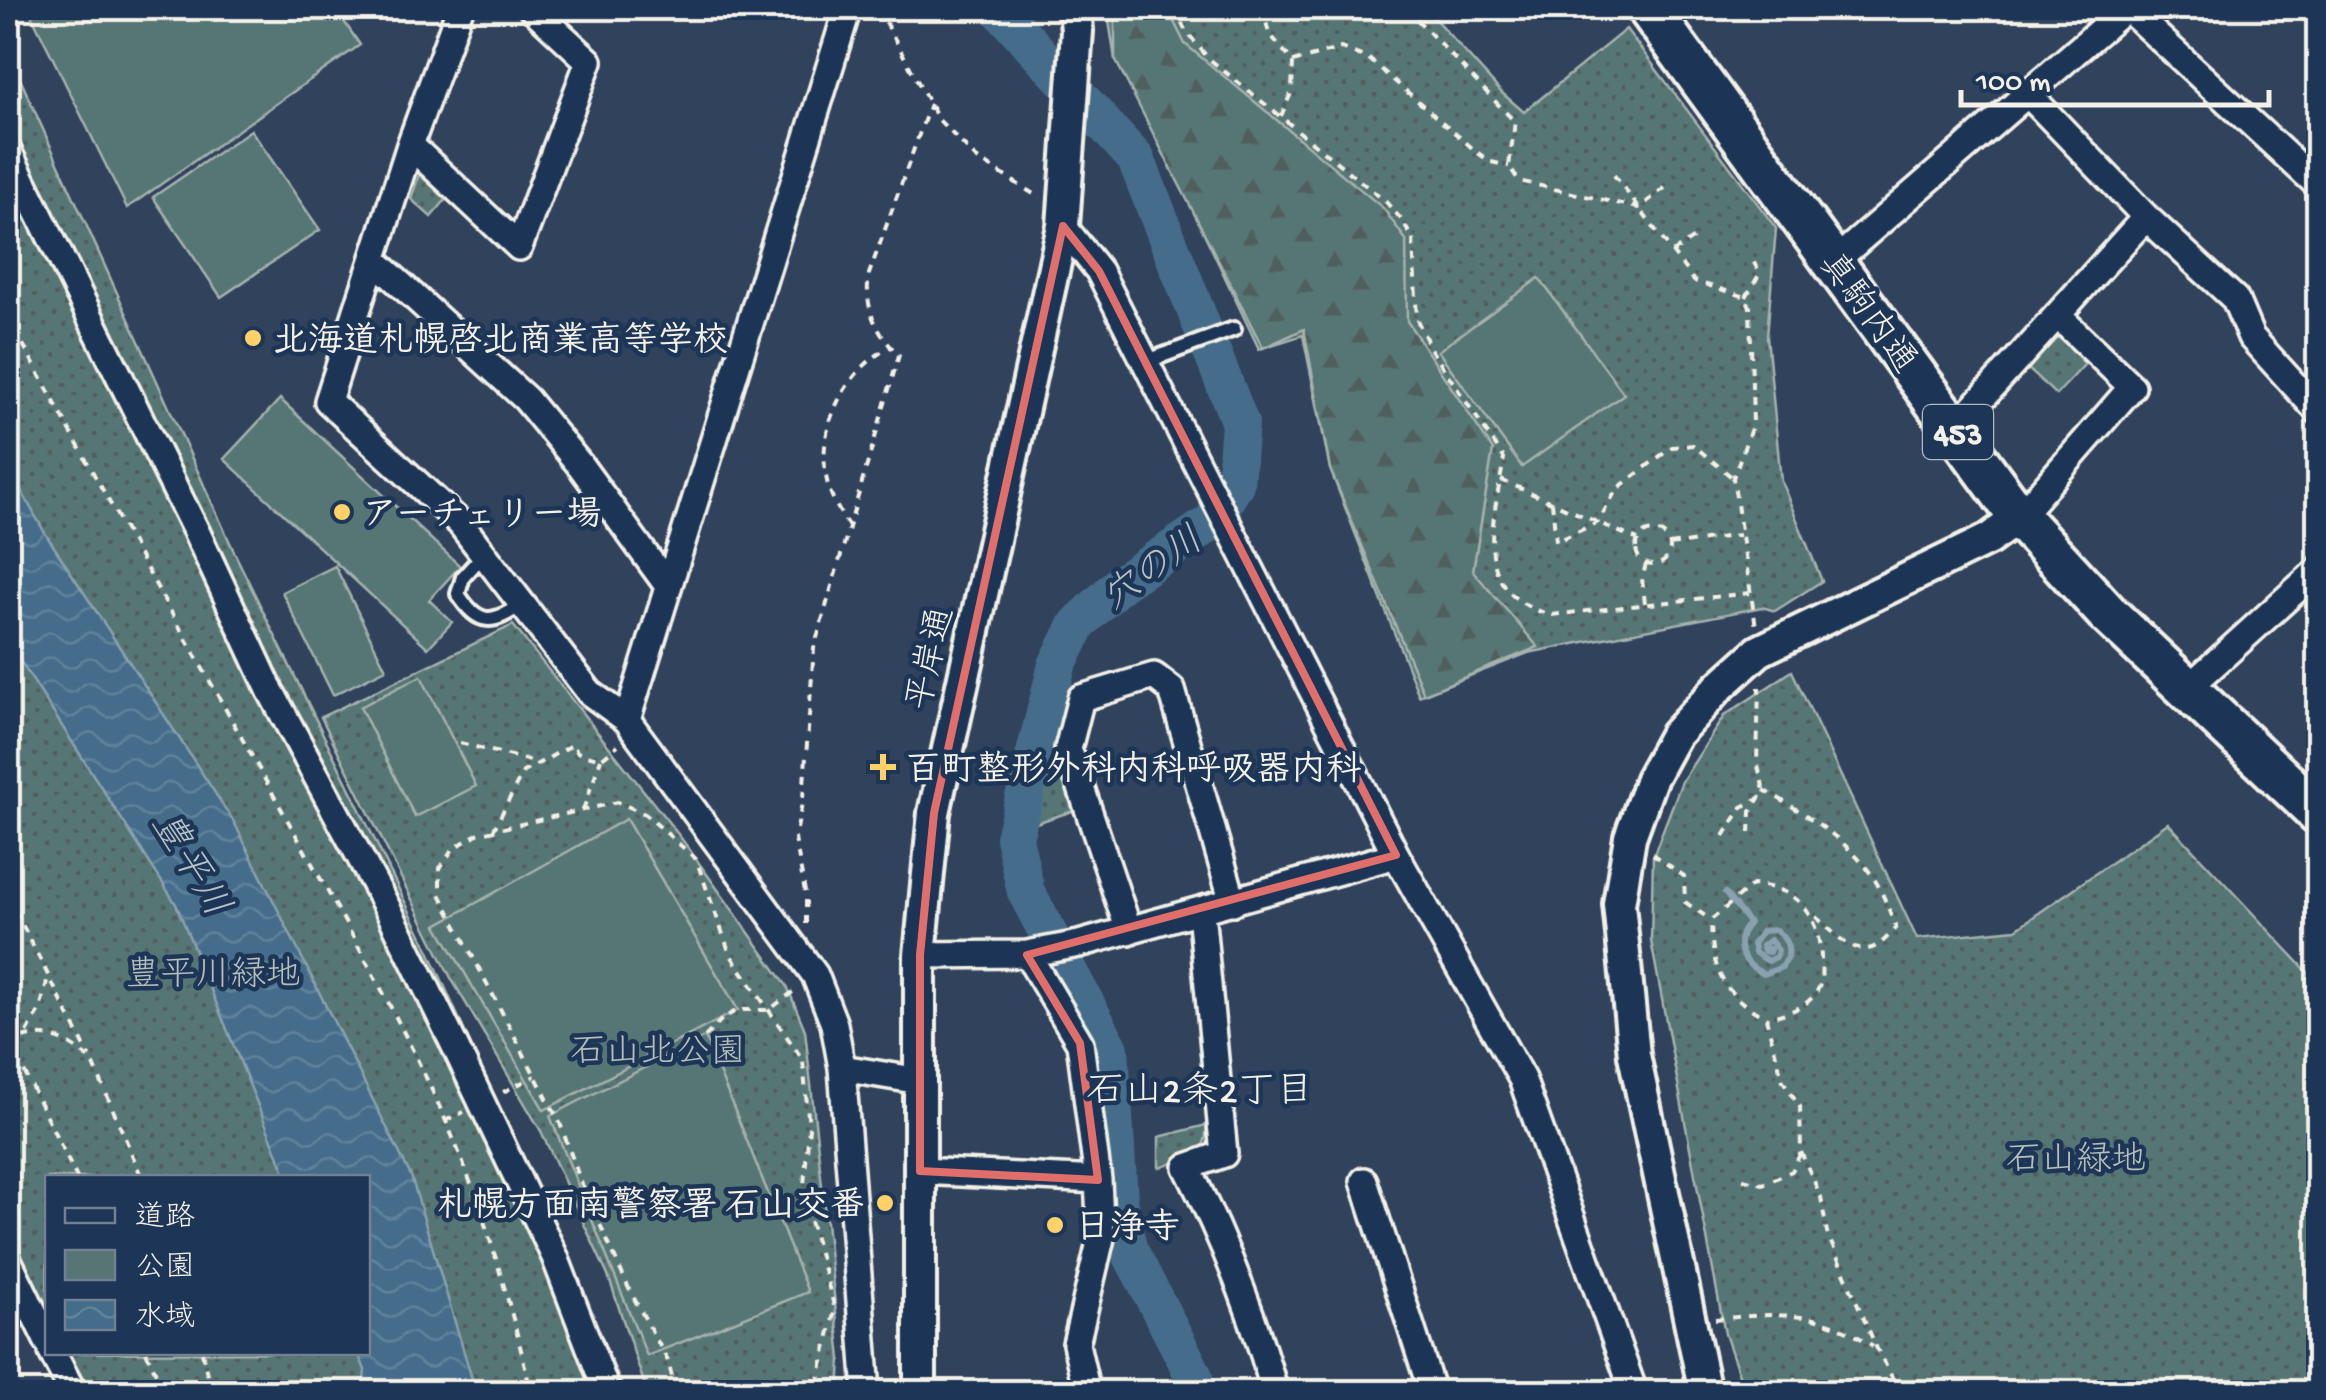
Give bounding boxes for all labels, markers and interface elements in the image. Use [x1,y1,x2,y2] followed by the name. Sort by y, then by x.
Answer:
[1961,45,2268,107] scale bar
[1975,67,2051,102] text: 100 m
[1808,244,1925,383] street label: 真駒内通
[273,321,728,364] place label: 北海道札幌啓北商業高等学校
[242,327,264,349] marker: 北海道札幌啓北商業高等学校
[1923,405,1993,459] road number: 453
[362,497,601,538] place label: アーチェリー場
[331,501,353,523] marker: アーチェリー場
[1095,520,1214,623] water label: 穴の川
[900,603,965,715] street label: 平岸通
[906,750,1361,793] place label: 百町整形外科内科呼吸器内科
[870,754,896,780] marker: 百町整形外科内科呼吸器内科
[140,805,238,926] water label: 豊平川
[125,955,301,998] park label: 豊平川緑地
[570,1034,746,1075] park label: 石山北公園
[1086,1070,1314,1116] district label: 石山2条2丁目
[2006,1141,2146,1183] park label: 石山緑地
[45,1175,370,1355] legend
[437,1186,865,1229] place label: 札幌方面南警察署 石山交番
[874,1192,896,1214] marker: 札幌方面南警察署 石山交番
[135,1201,195,1237] text: 道路
[1075,1208,1180,1251] place label: 日浄寺
[1044,1214,1066,1236] marker: 日浄寺
[135,1252,195,1287] text: 公園
[135,1300,195,1337] text: 水域

